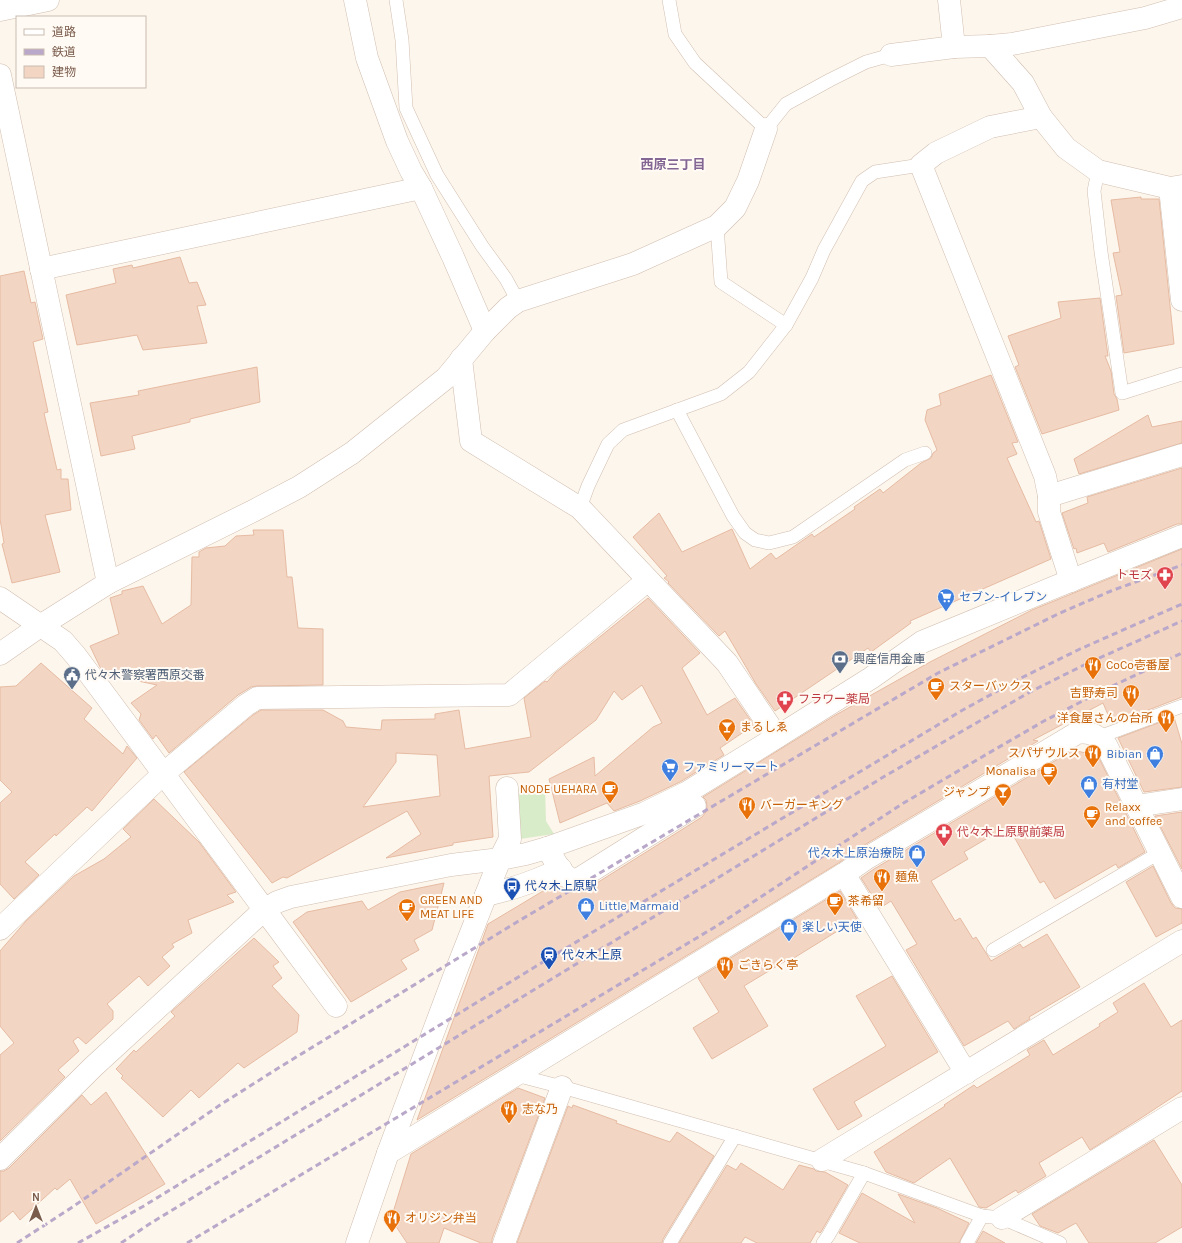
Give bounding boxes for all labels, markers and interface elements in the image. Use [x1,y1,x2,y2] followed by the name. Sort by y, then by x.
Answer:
[16,16,146,88] legend
[52,25,76,39] text: 道路
[52,45,76,59] text: 鉄道
[52,65,76,79] text: 建物
[640,157,706,172] district label: 西原三丁目
[1155,565,1175,590] pharmacy icon: トモズ
[1116,568,1152,582] place label: トモズ
[936,587,956,612] supermarket icon: セブン-イレブン
[959,590,1047,604] place label: セブン-イレブン
[830,649,850,674] bank icon: 興産信用金庫
[853,652,925,666] place label: 興産信用金庫
[1083,655,1103,680] restaurant icon: CoCo壱番屋
[1106,658,1170,672] place label: CoCo壱番屋
[62,665,82,690] public building icon: 代々木警察署西原交番
[85,668,205,682] place label: 代々木警察署西原交番
[926,676,946,701] cafe icon: スターバックス
[949,679,1033,693] place label: スターバックス
[1121,683,1141,708] restaurant icon: 吉野寿司
[1070,686,1118,700] place label: 吉野寿司
[775,689,795,714] pharmacy icon: フラワー薬局
[798,692,870,706] place label: フラワー薬局
[1156,708,1176,733] restaurant icon: 洋食屋さんの台所
[1057,711,1153,725] place label: 洋食屋さんの台所
[717,717,737,742] bar icon: まるしゑ
[740,720,788,734] place label: まるしゑ
[1083,743,1103,768] restaurant icon: スパザウルス
[1145,744,1165,769] shop icon: Bibian
[1008,746,1080,760] place label: スパザウルス
[1106,747,1142,761] place label: Bibian
[660,757,680,782] supermarket icon: ファミリーマート
[683,760,779,774] place label: ファミリーマート
[1039,761,1059,786] cafe icon: Monalisa
[986,764,1036,778] place label: Monalisa
[1079,774,1099,799] shop icon: 有村堂
[1102,777,1138,791] place label: 有村堂
[600,779,620,804] cafe icon: NODE UEHARA
[520,782,597,796] place label: NODE UEHARA
[993,782,1013,807] bar icon: ジャンプ
[943,785,990,799] place label: ジャンプ
[737,795,757,820] restaurant icon: バーガーキング
[760,798,844,812] place label: バーガーキング
[1105,800,1162,828] place label: Relaxx and coffee
[1082,804,1102,829] cafe icon: Relaxx and coffee
[934,822,954,847] pharmacy icon: 代々木上原駅前薬局
[957,825,1065,839] place label: 代々木上原駅前薬局
[907,843,927,868] shop icon: 代々木上原治療院
[808,846,904,860] place label: 代々木上原治療院
[872,867,892,892] restaurant icon: 麺魚
[895,870,919,884] place label: 麺魚
[502,876,522,901] bus stop icon: 代々木上原駅
[525,879,597,893] place label: 代々木上原駅
[825,891,845,916] cafe icon: 茶希留
[420,893,483,921] place label: GREEN AND MEAT LIFE
[848,894,884,908] place label: 茶希留
[576,896,596,921] shop icon: Little Marmaid
[397,897,417,922] cafe icon: GREEN AND MEAT LIFE
[599,899,679,913] place label: Little Marmaid
[779,917,799,942] shop icon: 楽しい天使
[802,920,862,934] place label: 楽しい天使
[539,945,559,970] station icon: 代々木上原
[562,948,622,962] place label: 代々木上原
[715,955,735,980] restaurant icon: ごきらく亭
[738,958,798,972] place label: ごきらく亭
[499,1099,519,1124] restaurant icon: 志な乃
[522,1102,558,1116] place label: 志な乃
[16,1187,56,1227] north arrow
[32,1191,40,1204] text: N
[382,1208,402,1233] restaurant icon: オリジン弁当
[405,1211,477,1225] place label: オリジン弁当

